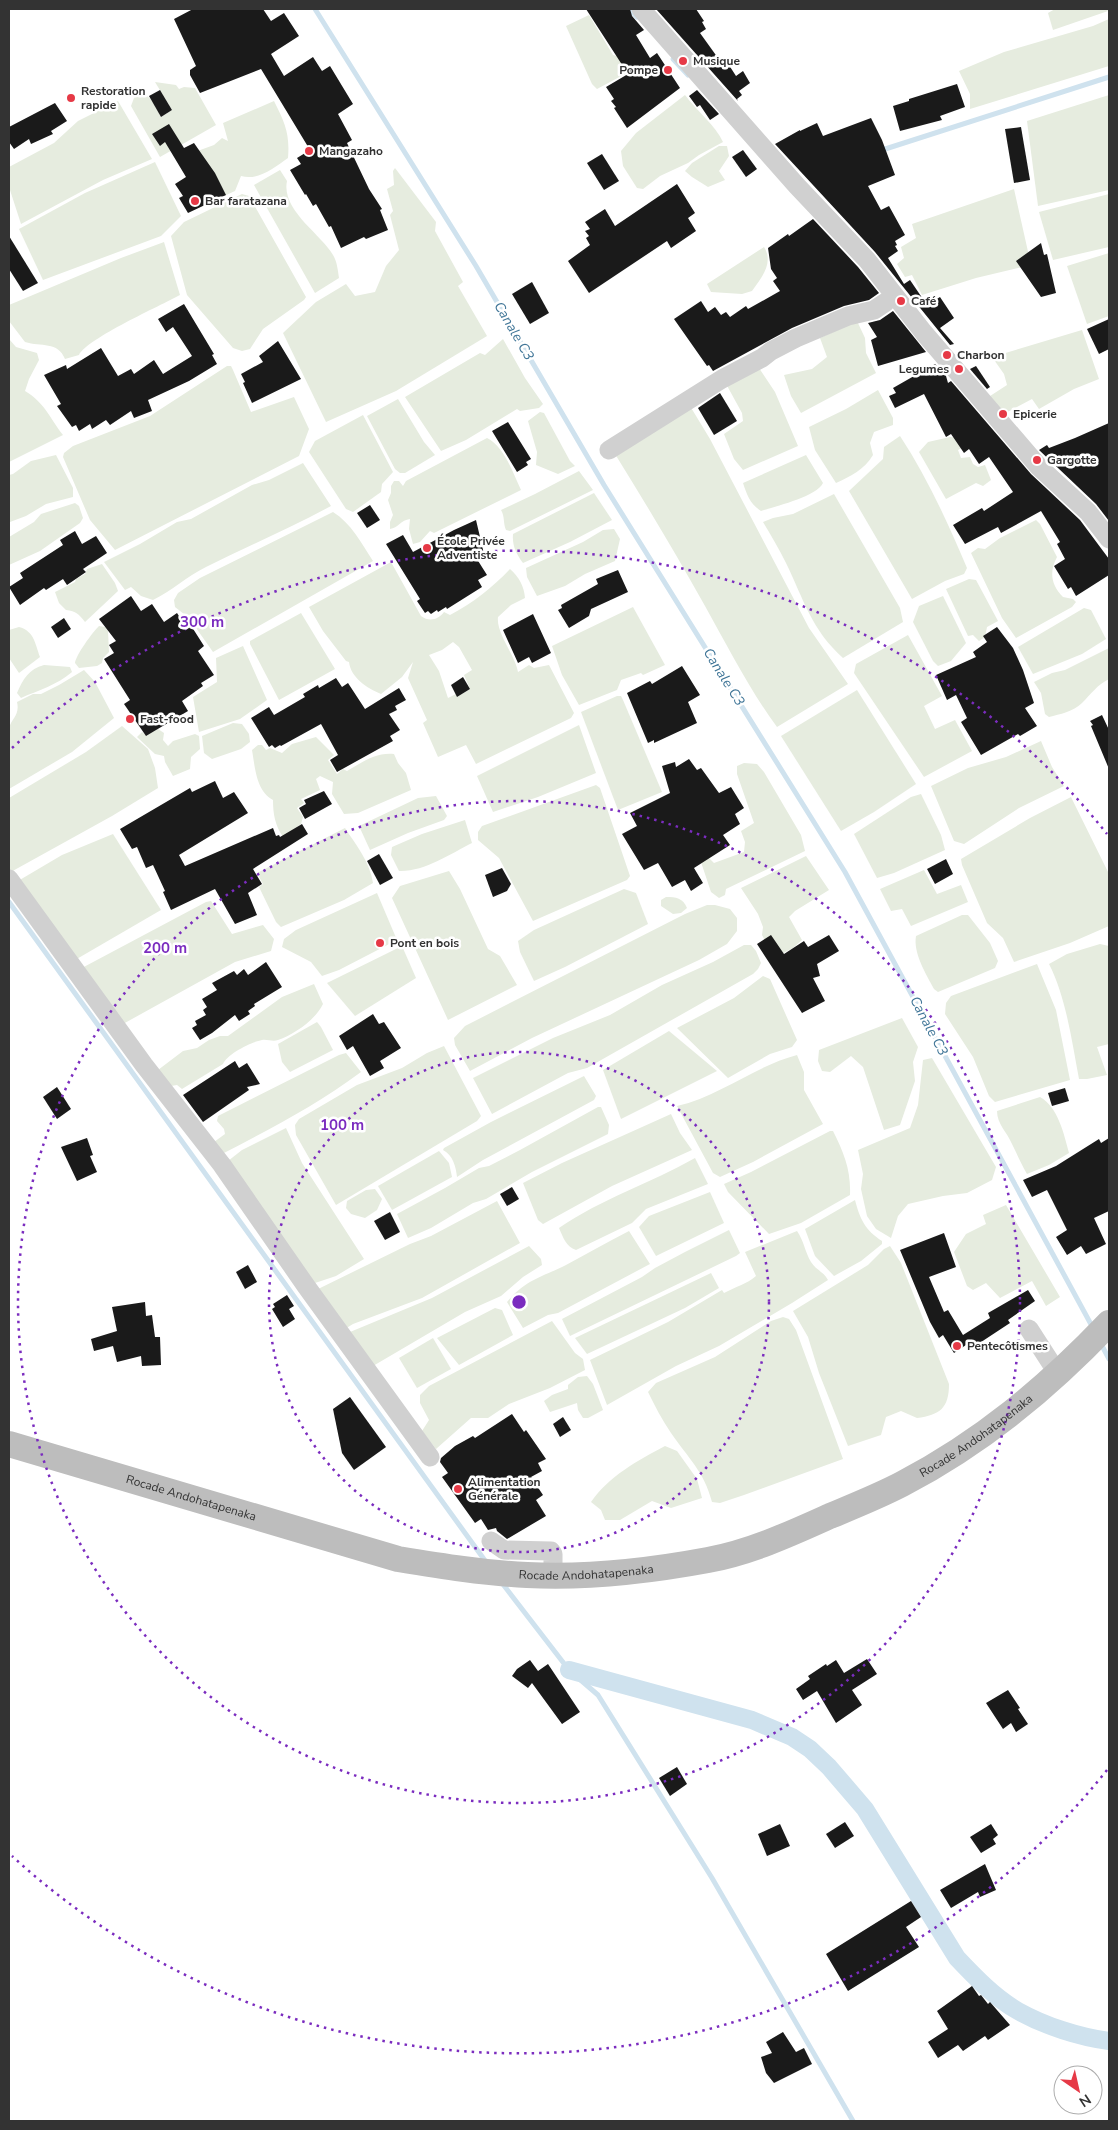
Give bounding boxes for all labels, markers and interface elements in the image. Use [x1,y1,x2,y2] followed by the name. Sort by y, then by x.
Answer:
[693,53,740,69] place label: Musique
[677,55,689,67] marker: Musique
[619,62,658,78] place label: Pompe
[662,64,674,76] marker: Pompe
[81,83,146,113] place label: Restoration rapide
[65,92,77,104] marker: Restoration rapide
[319,143,383,159] place label: Mangazaho
[303,145,315,157] marker: Mangazaho
[205,193,287,209] place label: Bar faratazana
[189,195,201,207] marker: Bar faratazana
[911,293,937,309] place label: Café
[895,295,907,307] marker: Café
[490,298,538,364] water label: Canale C3
[957,347,1005,363] place label: Charbon
[941,349,953,361] marker: Charbon
[899,361,949,377] place label: Legumes
[953,363,965,375] marker: Legumes
[1013,406,1057,422] place label: Epicerie
[997,408,1009,420] marker: Epicerie
[1047,452,1097,468] place label: Gargotte
[1031,454,1043,466] marker: Gargotte
[437,533,505,563] place label: École Privée Adventiste
[421,542,433,554] marker: École Privée Adventiste
[180,612,224,632] text: 300 m
[699,644,749,710] water label: Canale C3
[140,711,194,727] place label: Fast-food
[124,713,136,725] marker: Fast-food
[390,935,459,951] place label: Pont en bois
[374,937,386,949] marker: Pont en bois
[143,938,187,958] text: 200 m
[905,993,953,1059] water label: Canale C3
[320,1115,364,1135] text: 100 m
[510,1293,528,1311] centre of rings
[967,1338,1048,1354] place label: Pentecôtismes
[951,1340,963,1352] marker: Pentecôtismes
[917,1391,1036,1481] street label: Rocade Andohatapenaka
[124,1471,258,1525] street label: Rocade Andohatapenaka
[468,1474,541,1504] place label: Alimentation Générale
[452,1483,464,1495] marker: Alimentation Générale
[518,1561,654,1584] street label: Rocade Andohatapenaka
[1053,2065,1103,2115] north arrow
[1075,2090,1095,2111] text: N

